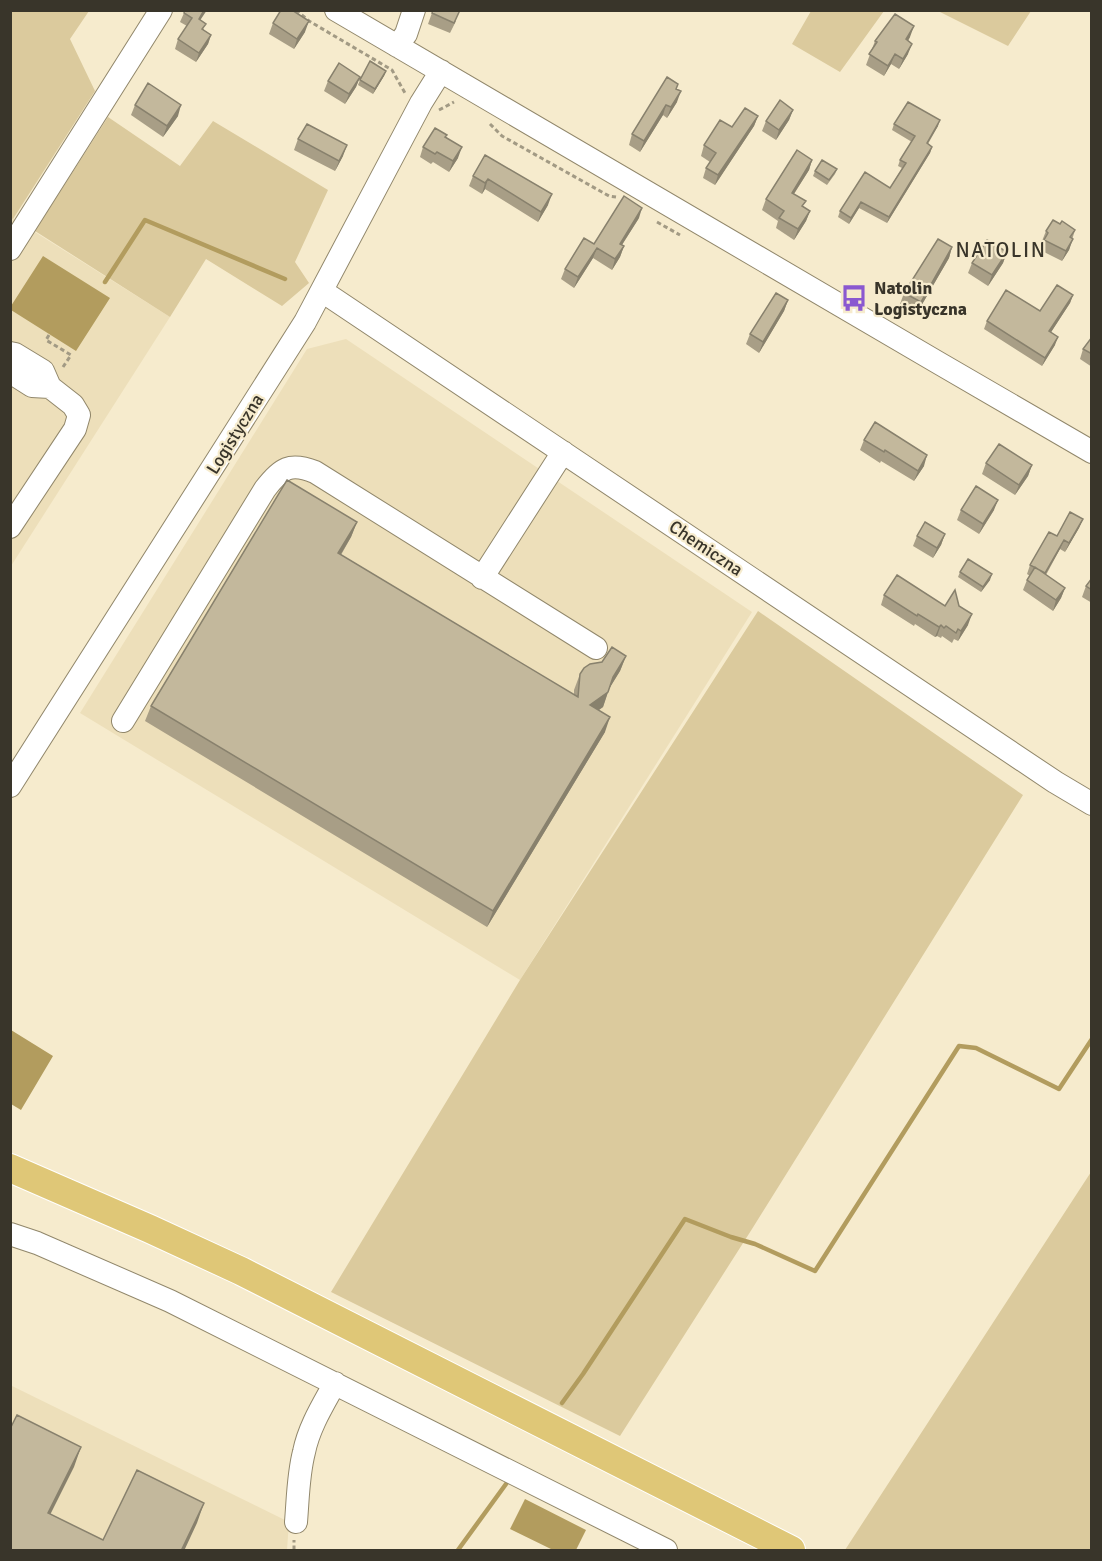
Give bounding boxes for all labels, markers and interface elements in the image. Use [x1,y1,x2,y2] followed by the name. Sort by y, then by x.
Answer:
[955,237,1047,263] district label: NATOLIN
[874,277,967,320] place label: Natolin Logistyczna
[839,283,869,313] bus stop icon: Natolin Logistyczna
[202,390,268,478] street label: Logistyczna
[665,515,747,581] street label: Chemiczna

